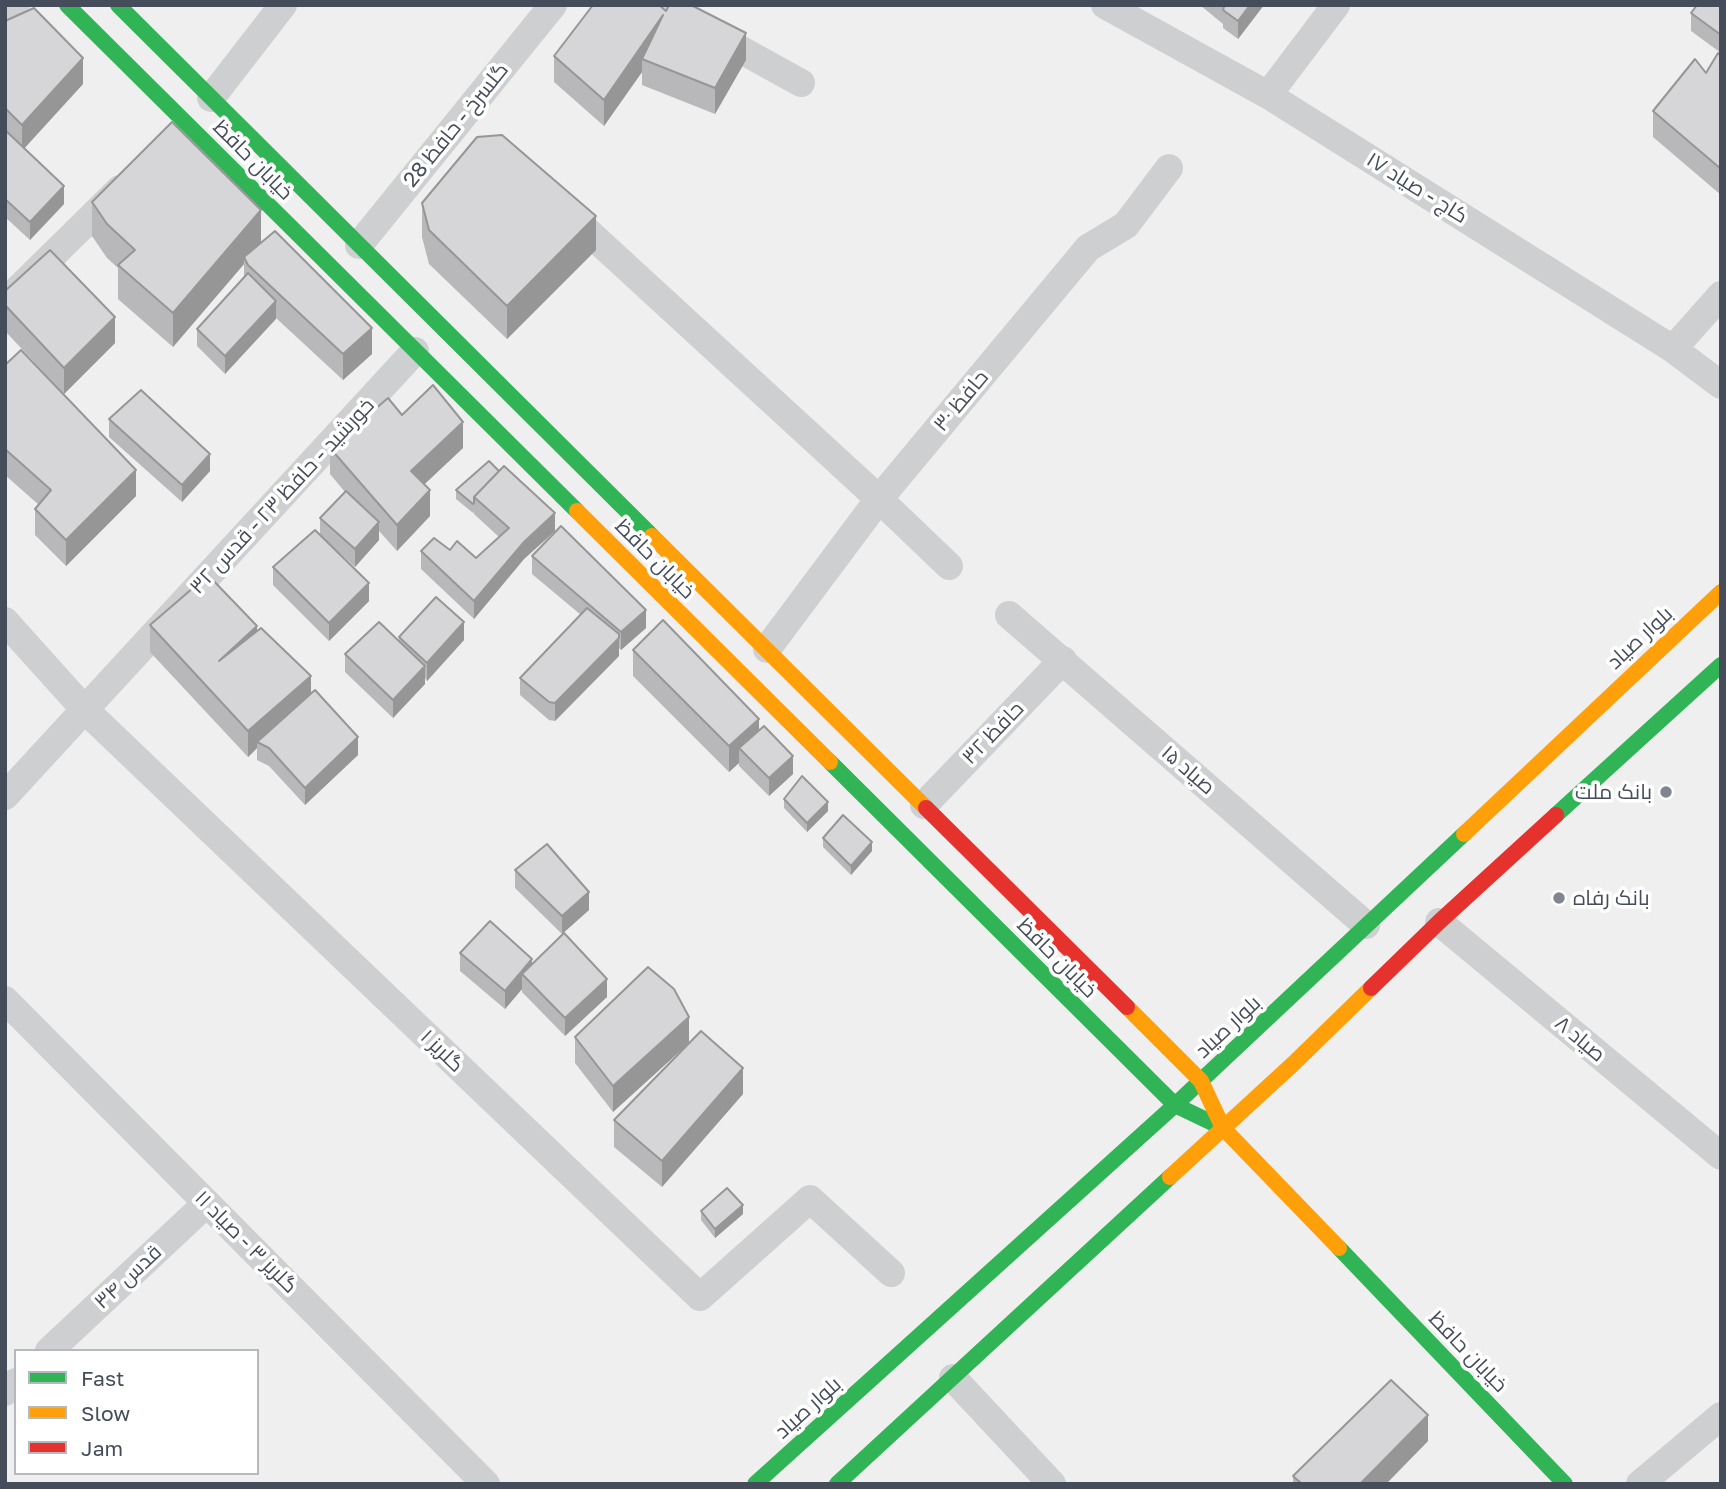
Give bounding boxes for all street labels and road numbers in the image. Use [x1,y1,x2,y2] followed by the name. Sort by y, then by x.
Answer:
[398,58,514,192] street label: گلسرخ - حافظ 28
[208,115,298,205] street label: خیابان حافظ
[1362,147,1472,229] street label: کاج - صیاد ۱۷
[928,365,994,437] street label: حافظ ۳۰
[185,393,379,599] street label: خورشید - حافظ ۲۳ - قدس ۳۲
[610,514,700,604] street label: خیابان حافظ
[1602,601,1678,675] street label: بلوار صیاد
[957,696,1029,770] street label: حافظ ۳۲
[1156,740,1220,800] street label: صیاد ۱۵
[1012,913,1102,1003] street label: خیابان حافظ
[1190,990,1266,1064] street label: بلوار صیاد
[1550,1011,1610,1067] street label: صیاد ۸
[415,1024,469,1078] street label: گلریز ۱
[189,1185,303,1299] street label: گلریز ۳ - صیاد ۱۱
[89,1240,167,1314] street label: قدس ۳۴
[1423,1306,1513,1398] street label: خیابان حافظ
[770,1372,846,1444] street label: بلوار صیاد

